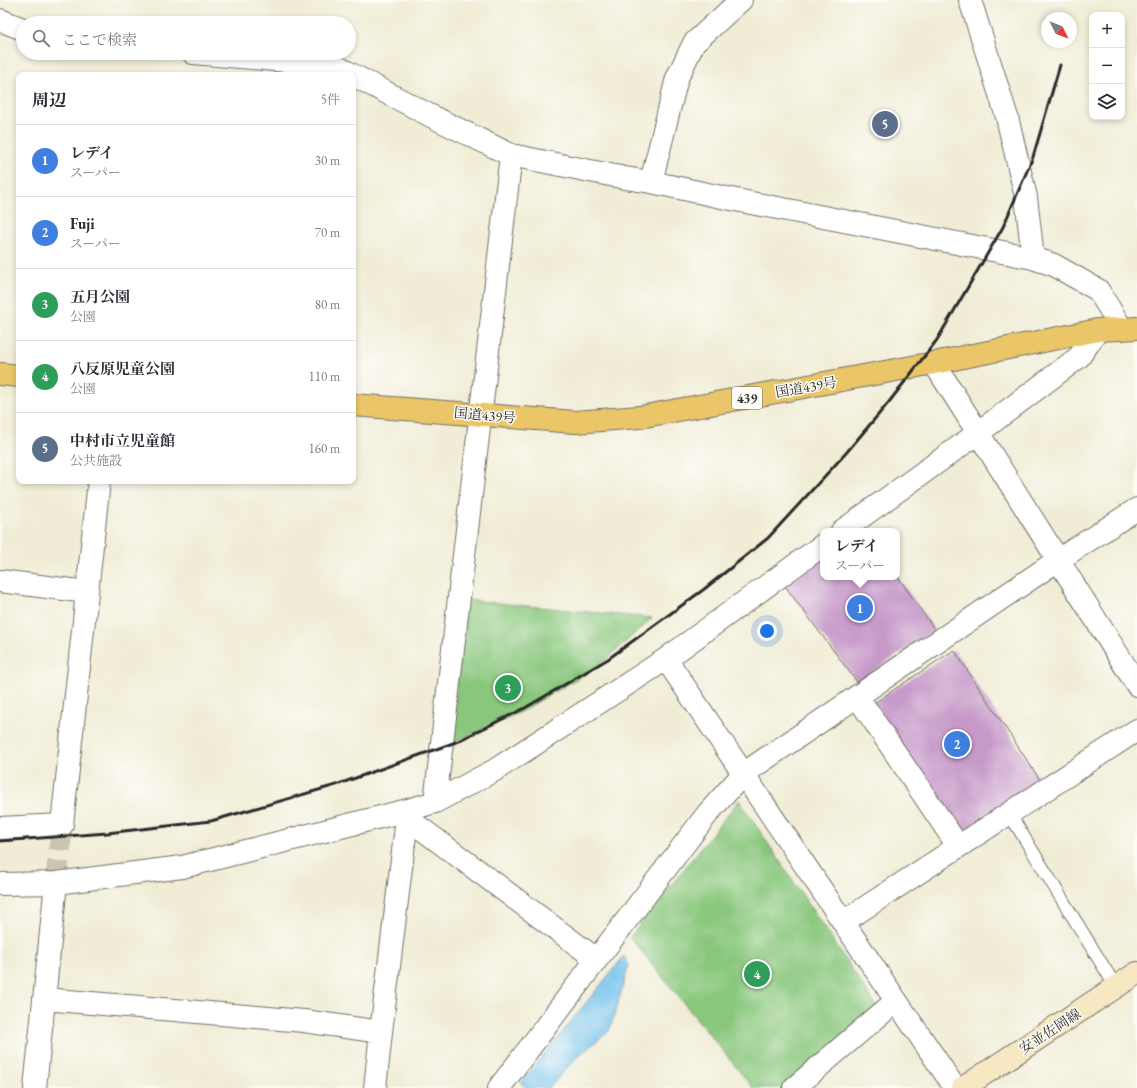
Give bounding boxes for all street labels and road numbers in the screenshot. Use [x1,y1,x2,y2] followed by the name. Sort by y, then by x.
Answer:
[774,373,838,401] street label: 国道439号
[732,387,762,409] road number: 439
[453,403,517,427] street label: 国道439号
[1016,1004,1084,1058] street label: 安並佐岡線

